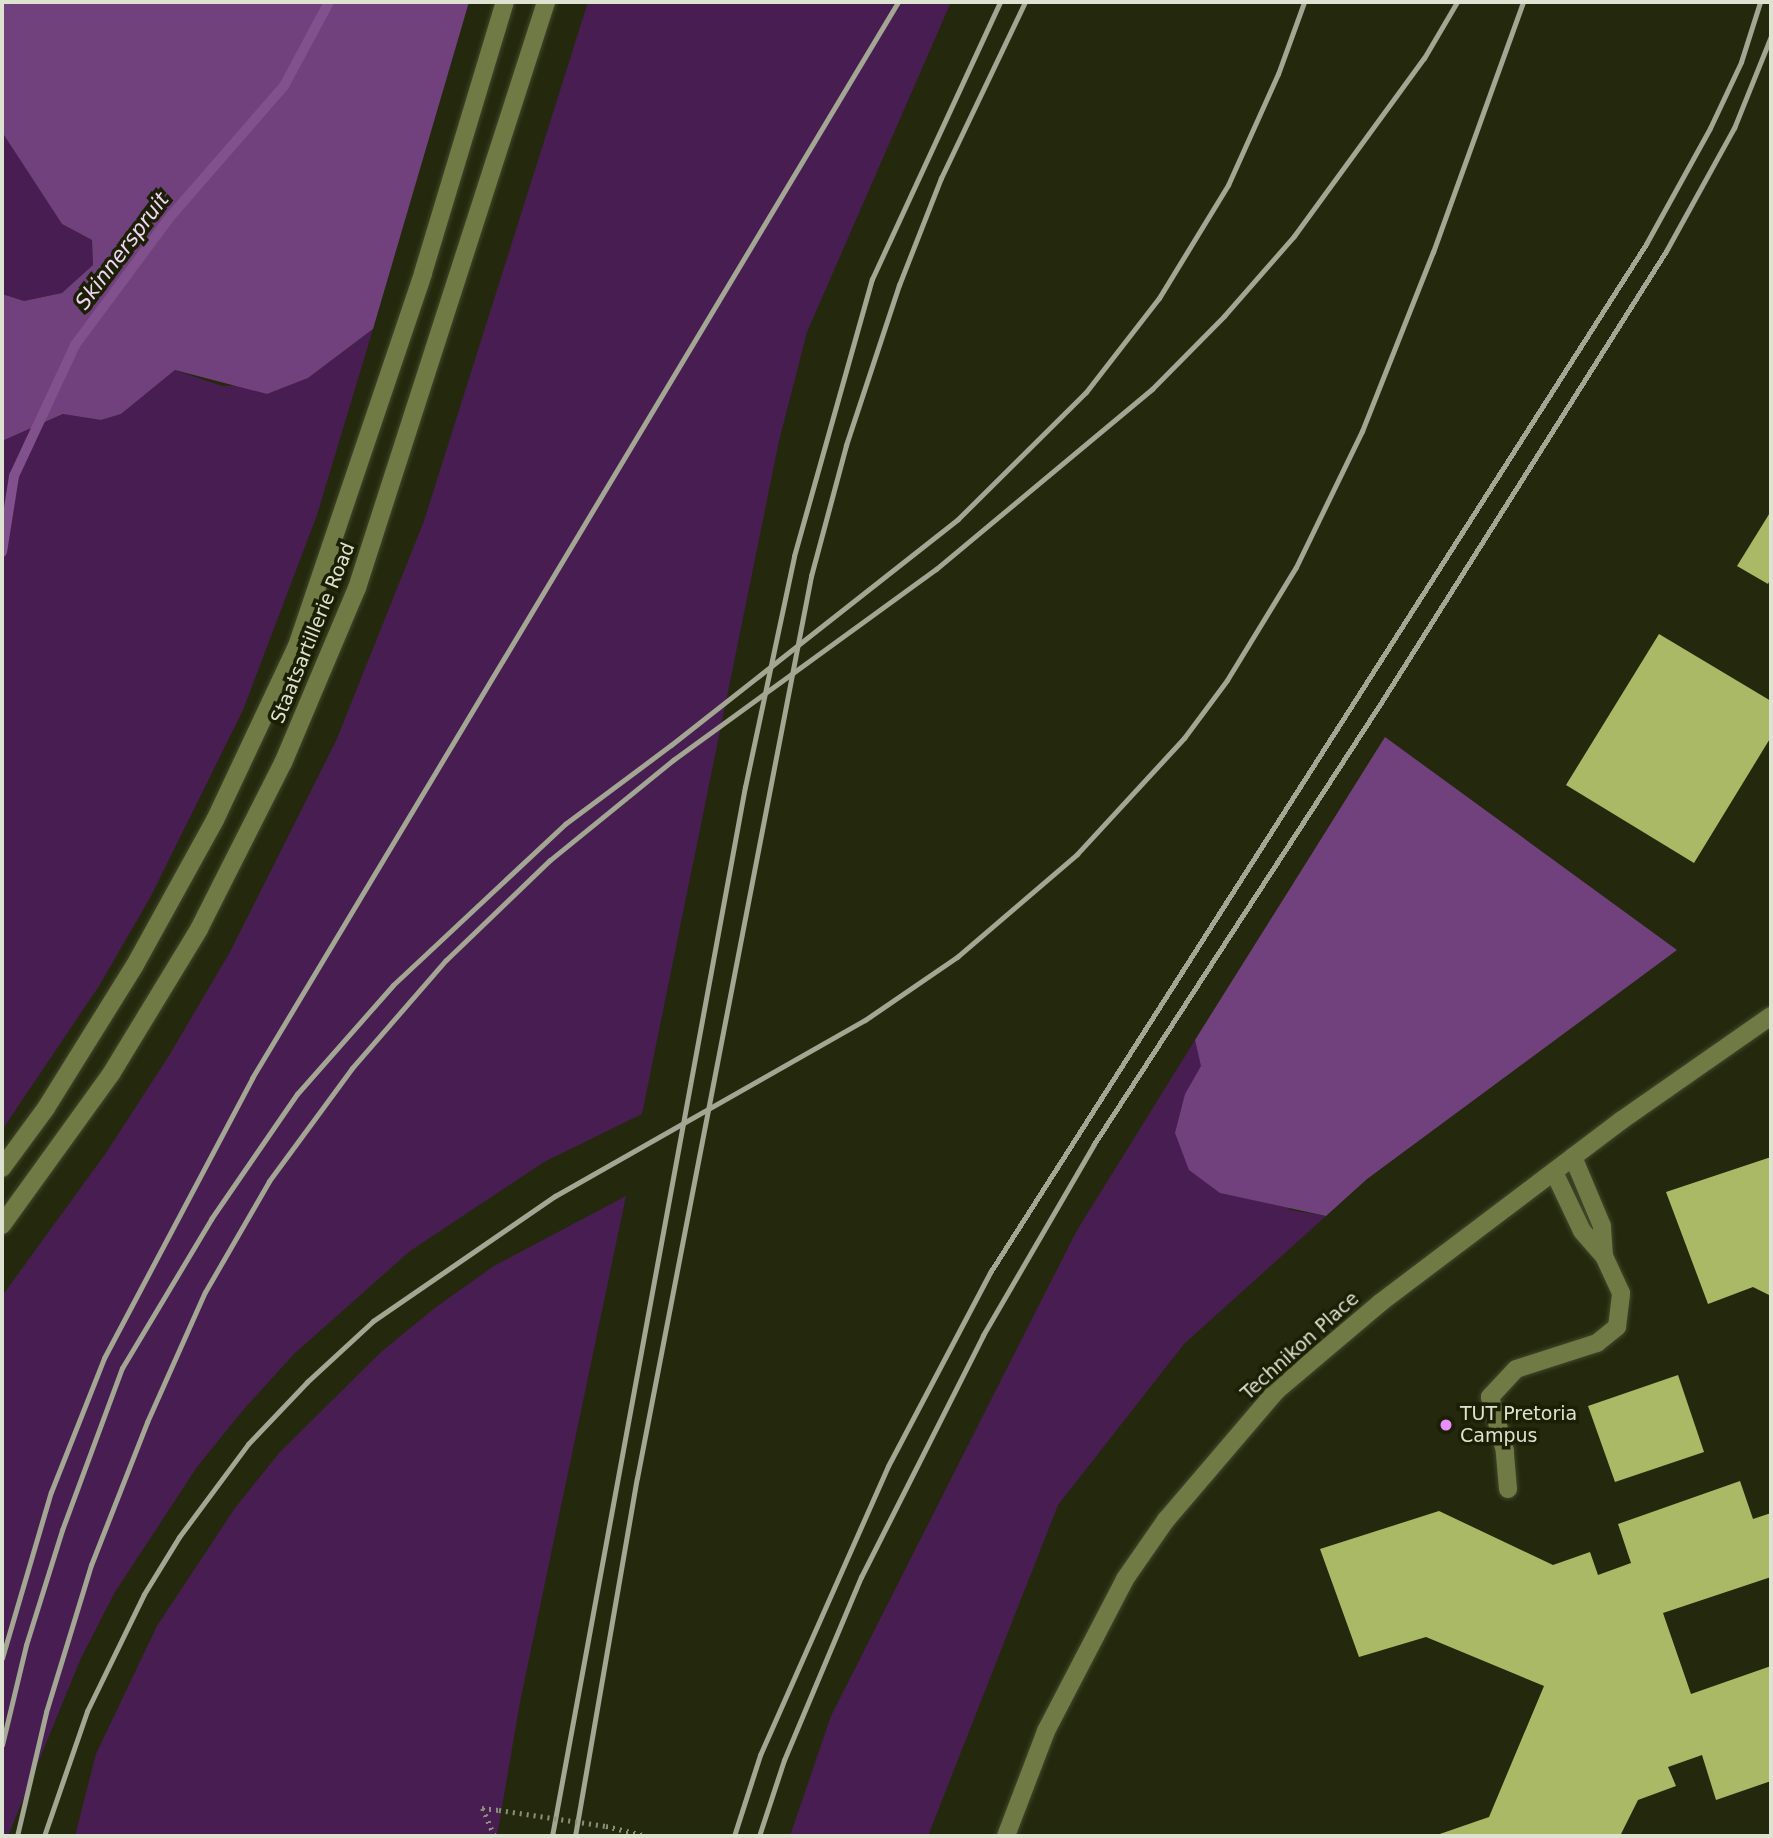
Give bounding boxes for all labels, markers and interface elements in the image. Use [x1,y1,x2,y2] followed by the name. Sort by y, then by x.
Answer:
[70,188,174,314] water label: Skinnerspruit
[266,539,360,727] street label: Staatsartillerie Road
[1236,1287,1364,1405] street label: Technikon Place
[1460,1403,1577,1447] place label: TUT Pretoria Campus
[1438,1417,1454,1433] marker: TUT Pretoria Campus

